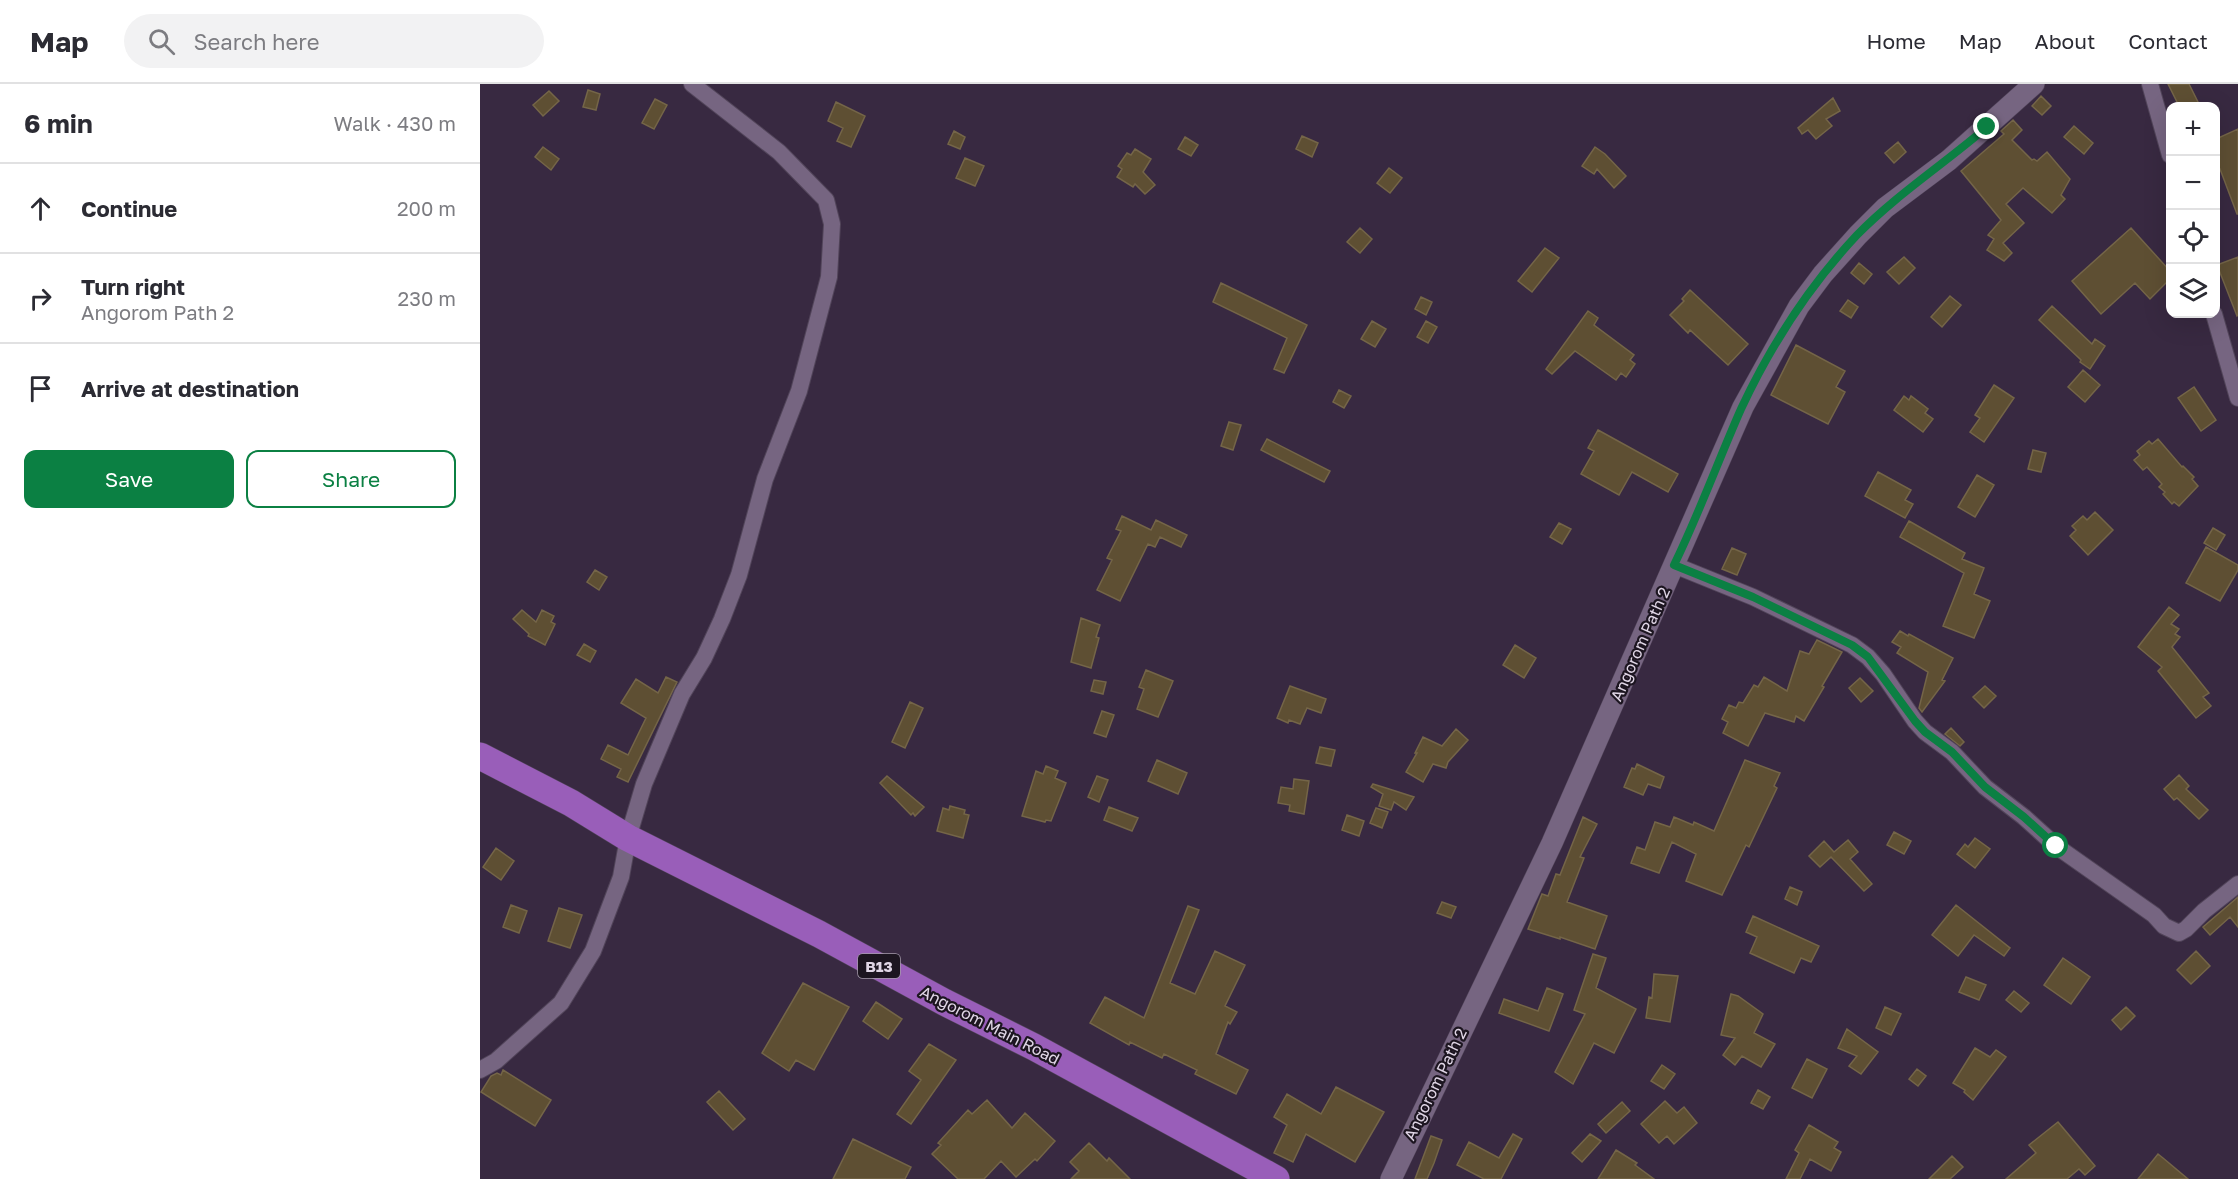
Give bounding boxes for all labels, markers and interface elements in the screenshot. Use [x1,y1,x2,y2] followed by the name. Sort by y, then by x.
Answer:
[124,14,544,68] search box
[30,25,88,58] text: Map
[145,25,178,58] icon: search
[193,28,319,55] text: Search here
[1866,28,1926,54] text: Home
[1959,28,2002,54] text: Map
[2035,28,2095,54] text: About
[2128,28,2208,54] text: Contact
[2166,102,2220,318] map controls
[2166,102,2220,156] button: +
[24,108,93,139] text: 6 min
[334,111,456,135] text: Walk · 430 m
[1973,113,1999,139] route end
[2166,156,2220,210] button: −
[24,192,57,225] icon: ahead
[81,195,177,222] text: Continue
[397,196,456,220] text: 200 m
[2166,210,2220,264] button: locate
[2166,264,2220,318] button: layers
[81,273,185,300] text: Turn right
[24,282,57,315] icon: right
[398,286,456,310] text: 230 m
[81,300,234,324] text: Angorom Path 2
[24,372,57,405] icon: arrive
[81,375,299,402] text: Arrive at destination
[24,450,234,508] button: Save
[246,450,456,508] button: Share
[1606,584,1674,704] street label: Angorom Path 2
[2042,832,2068,858] route start
[858,954,900,978] road number: B13
[917,981,1063,1069] street label: Angorom Main Road
[1399,1025,1471,1143] street label: Angorom Path 2

